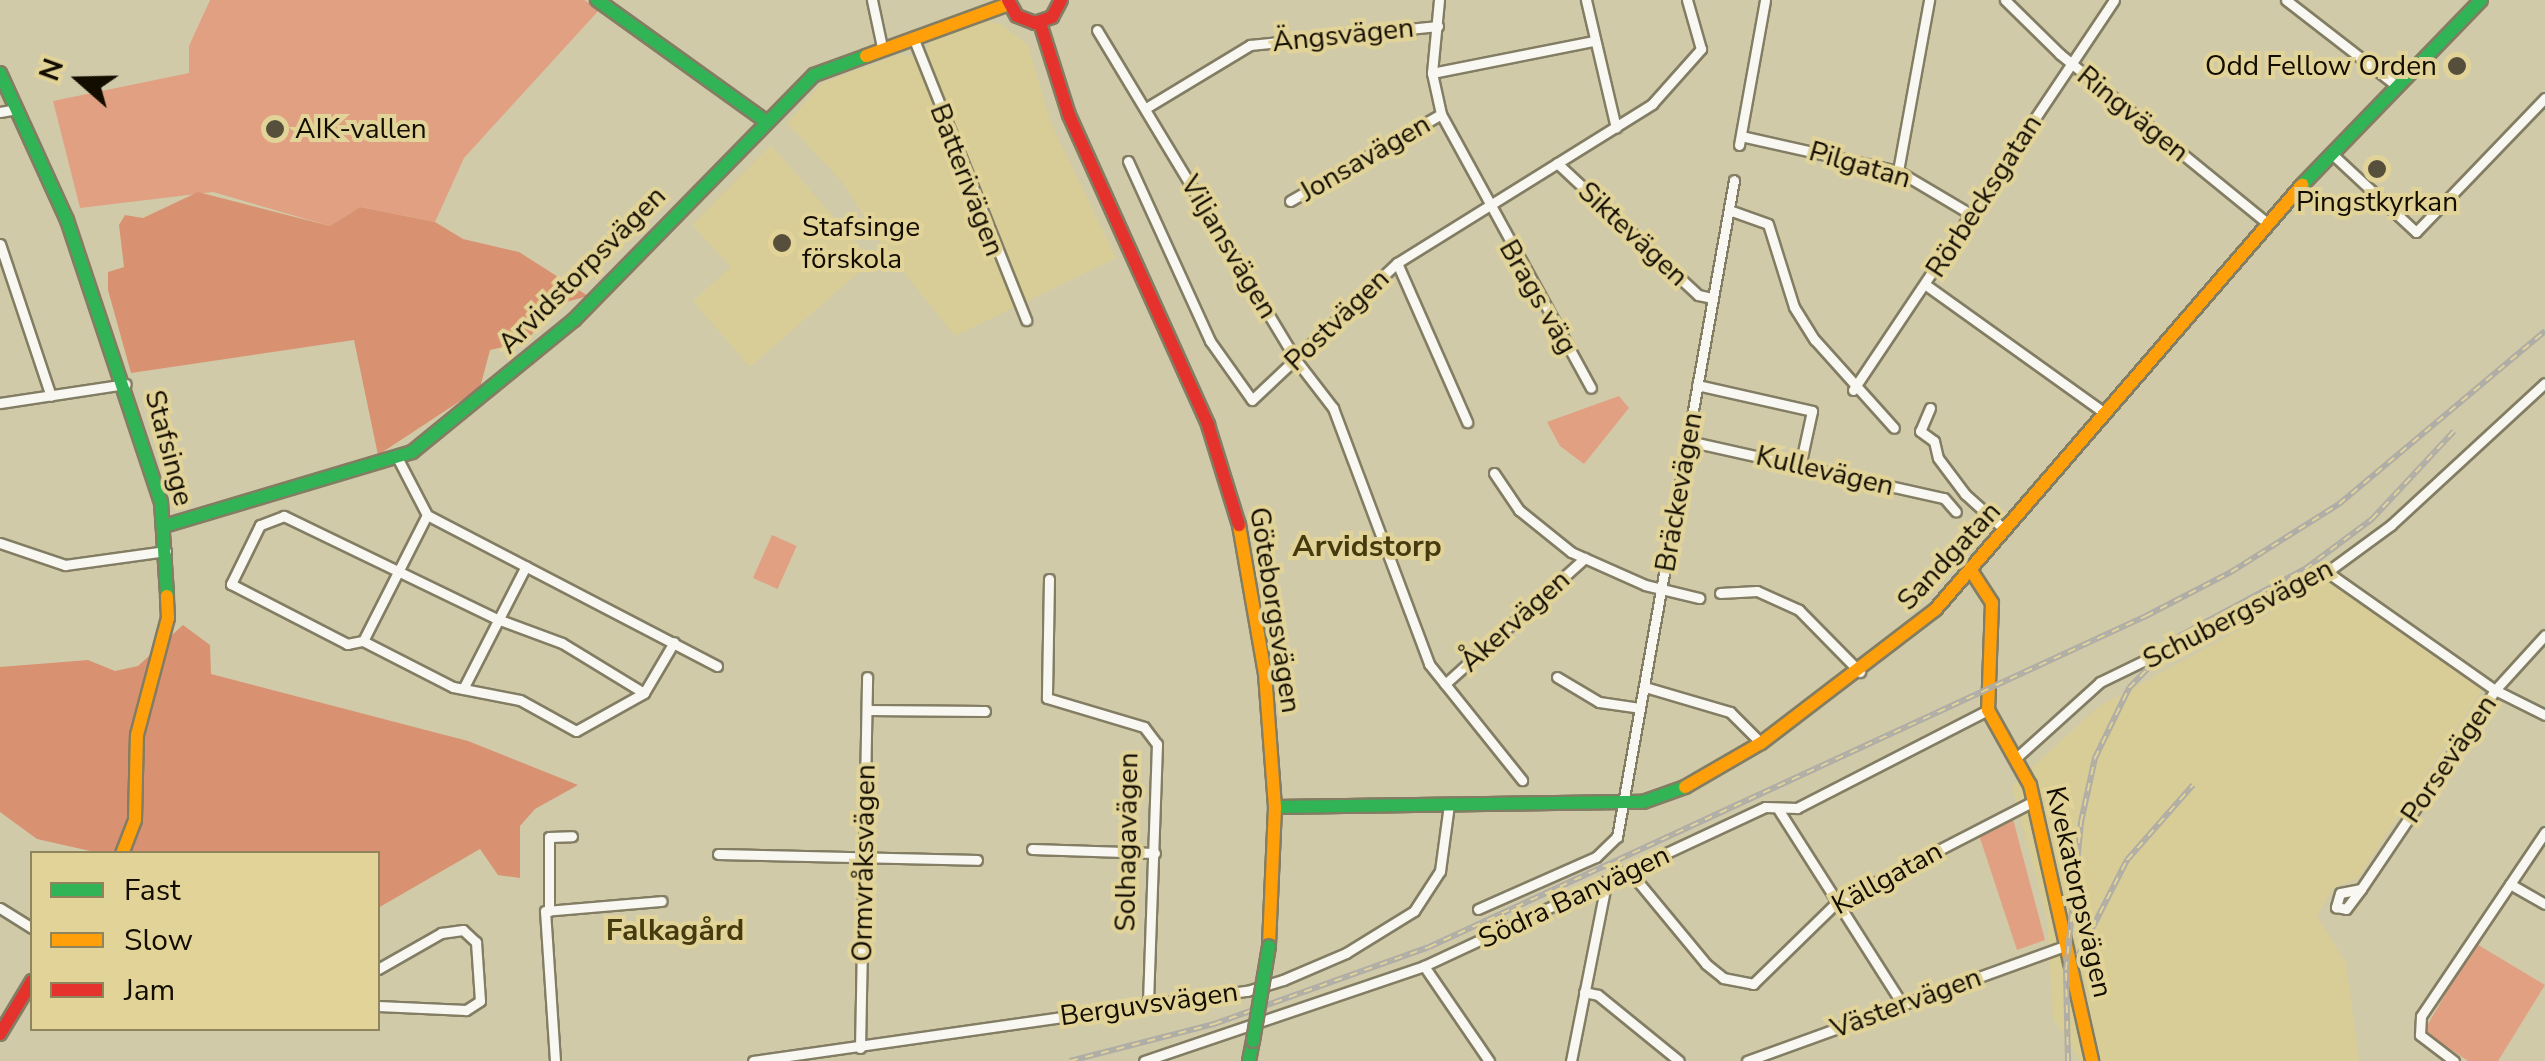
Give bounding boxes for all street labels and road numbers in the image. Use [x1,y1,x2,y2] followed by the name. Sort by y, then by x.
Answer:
[1271,11,1415,59] street label: Ängsvägen
[2070,59,2196,169] street label: Ringvägen
[923,99,1011,261] street label: Batterivägen
[1294,107,1436,209] street label: Jonsavägen
[1919,108,2049,284] street label: Rörbecksgatan
[1805,134,1915,196] street label: Pilgatan
[1173,169,1285,325] street label: Viljansvägen
[1571,175,1695,293] street label: Siktevägen
[491,179,673,361] street label: Arvidstorpsvägen
[1492,234,1584,360] street label: Brags väg
[1278,262,1396,378] street label: Postvägen
[137,387,201,509] street label: Stafsinge
[1648,410,1710,574] street label: Bräckevägen
[1753,439,1897,503] street label: Kullevägen
[1890,495,2008,617] street label: Sandgatan
[1242,505,1308,715] street label: Göteborgsvägen
[2137,552,2339,676] street label: Schubergsvägen
[1453,563,1577,679] street label: Åkervägen
[2394,689,2504,829] street label: Porsevägen
[1109,752,1145,932] street label: Solhagavägen
[845,764,883,962] street label: Ormvråksvägen
[2038,783,2120,1001] street label: Kvekatorpsvägen
[1826,834,1948,922] street label: Källgatan
[1473,838,1675,956] street label: Södra Banvägen
[1826,960,1986,1046] street label: Västervägen
[1058,975,1240,1033] street label: Berguvsvägen

